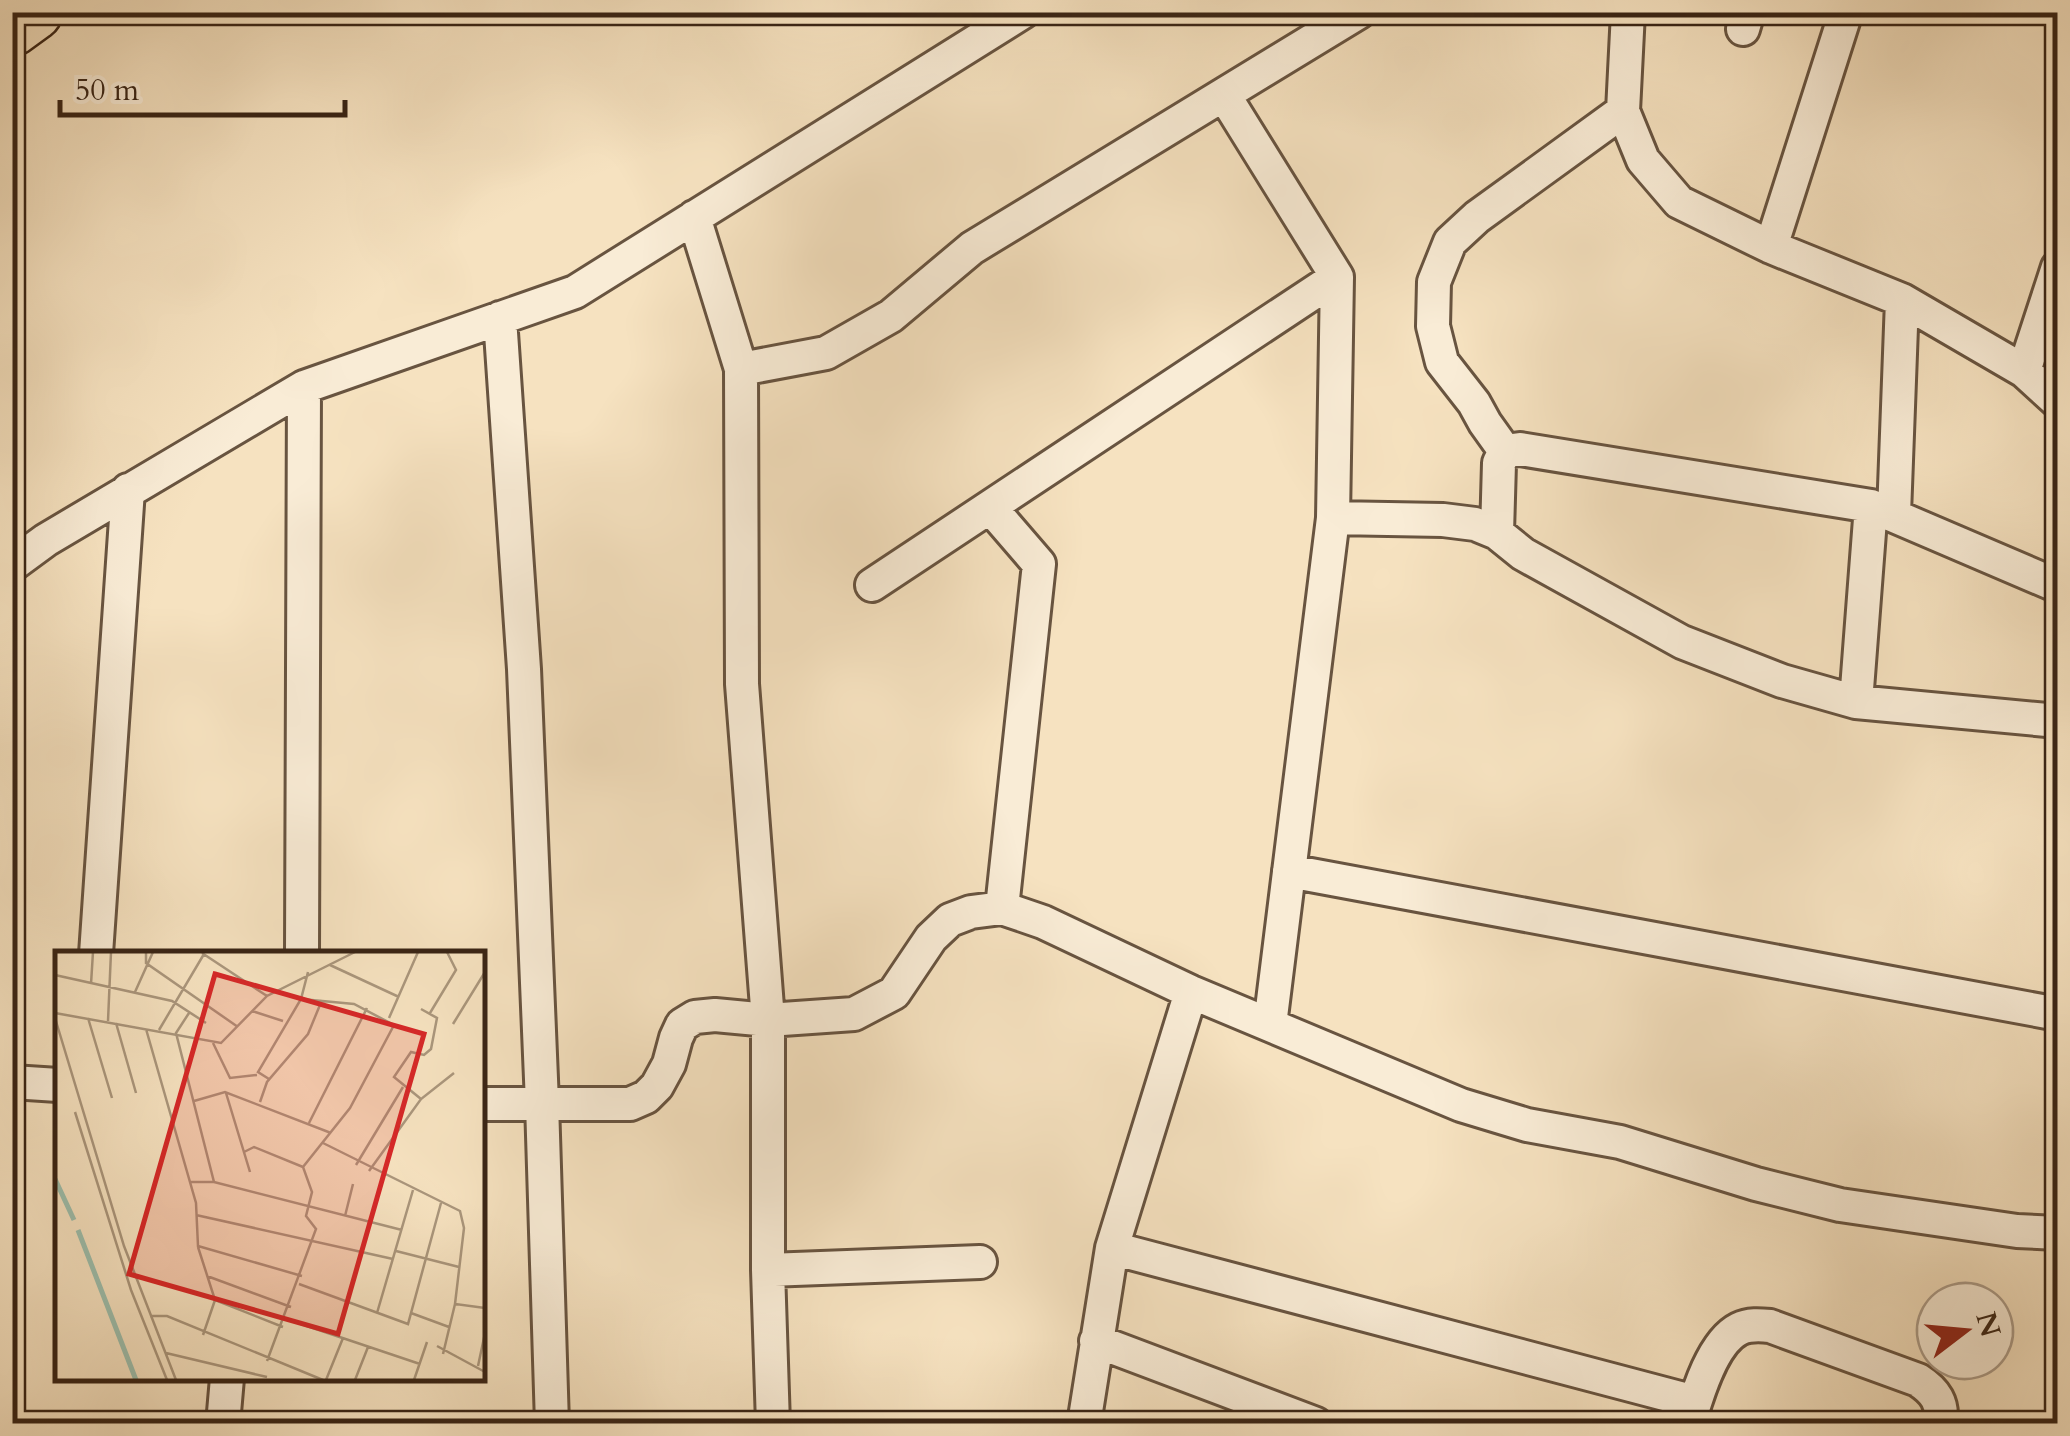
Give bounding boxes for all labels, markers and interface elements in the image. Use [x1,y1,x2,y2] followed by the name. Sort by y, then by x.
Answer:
[60,55,345,117] scale bar
[75,70,140,111] text: 50 m
[55,951,485,1381] inset map
[1915,1281,2015,1381] north arrow
[1966,1307,2010,1341] text: N

